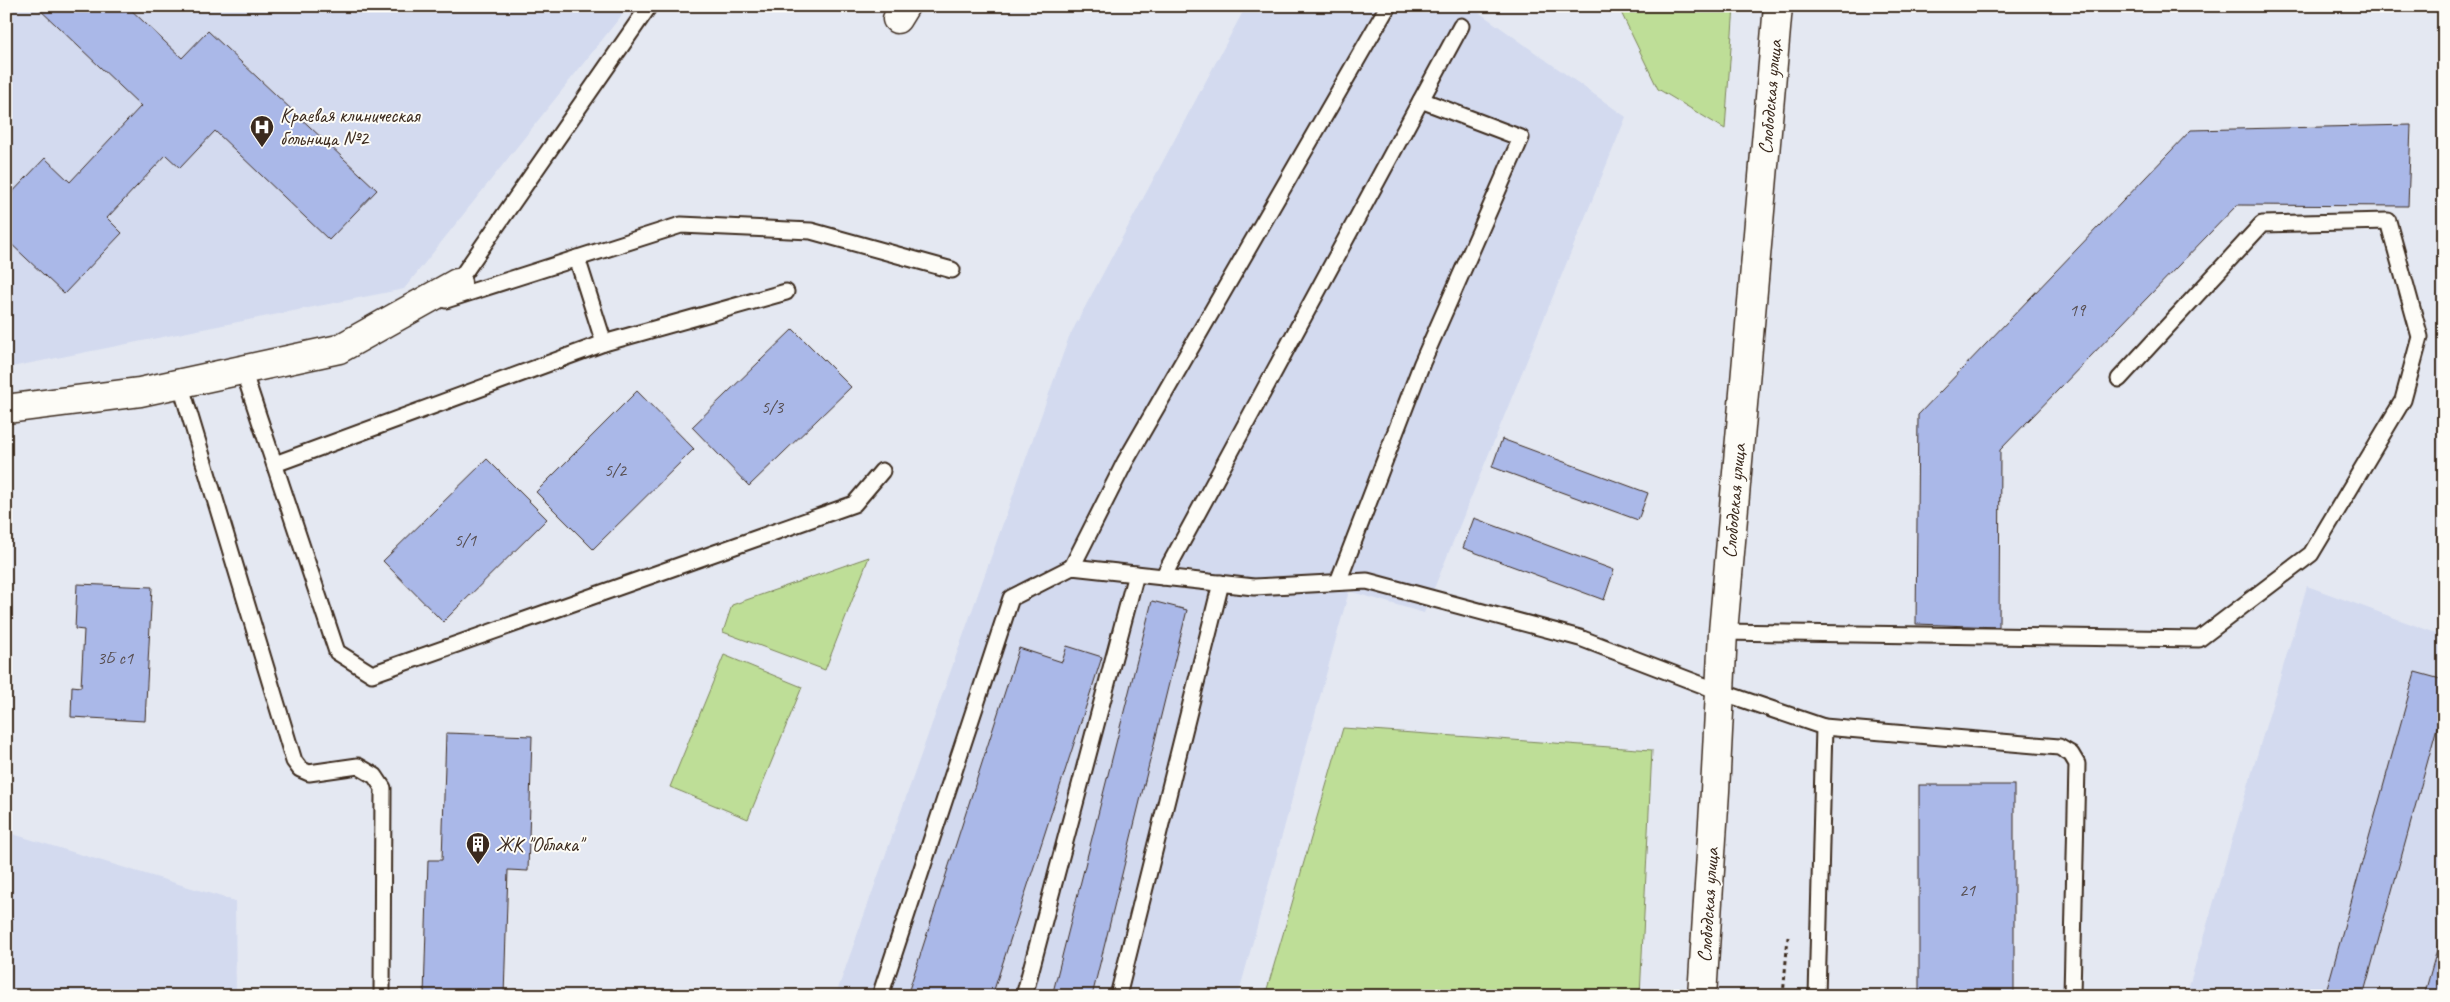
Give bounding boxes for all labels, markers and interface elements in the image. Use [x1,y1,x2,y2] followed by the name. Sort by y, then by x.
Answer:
[1753,38,1788,155] street label: Слободская улица
[280,103,422,151] place label: Краевая клиническая больница №2
[249,114,275,148] hospital icon: Краевая клиническая больница №2
[2069,299,2087,321] house number: 19
[761,396,785,418] house number: 5/3
[1717,442,1752,559] street label: Слободская улица
[604,459,628,481] house number: 5/2
[454,529,477,551] house number: 5/1
[97,647,134,669] house number: 3Б с1
[465,831,491,865] building icon: ЖК "Облака"
[496,832,587,857] place label: ЖК "Облака"
[1692,846,1725,963] street label: Слободская улица
[1959,879,1976,901] house number: 21

